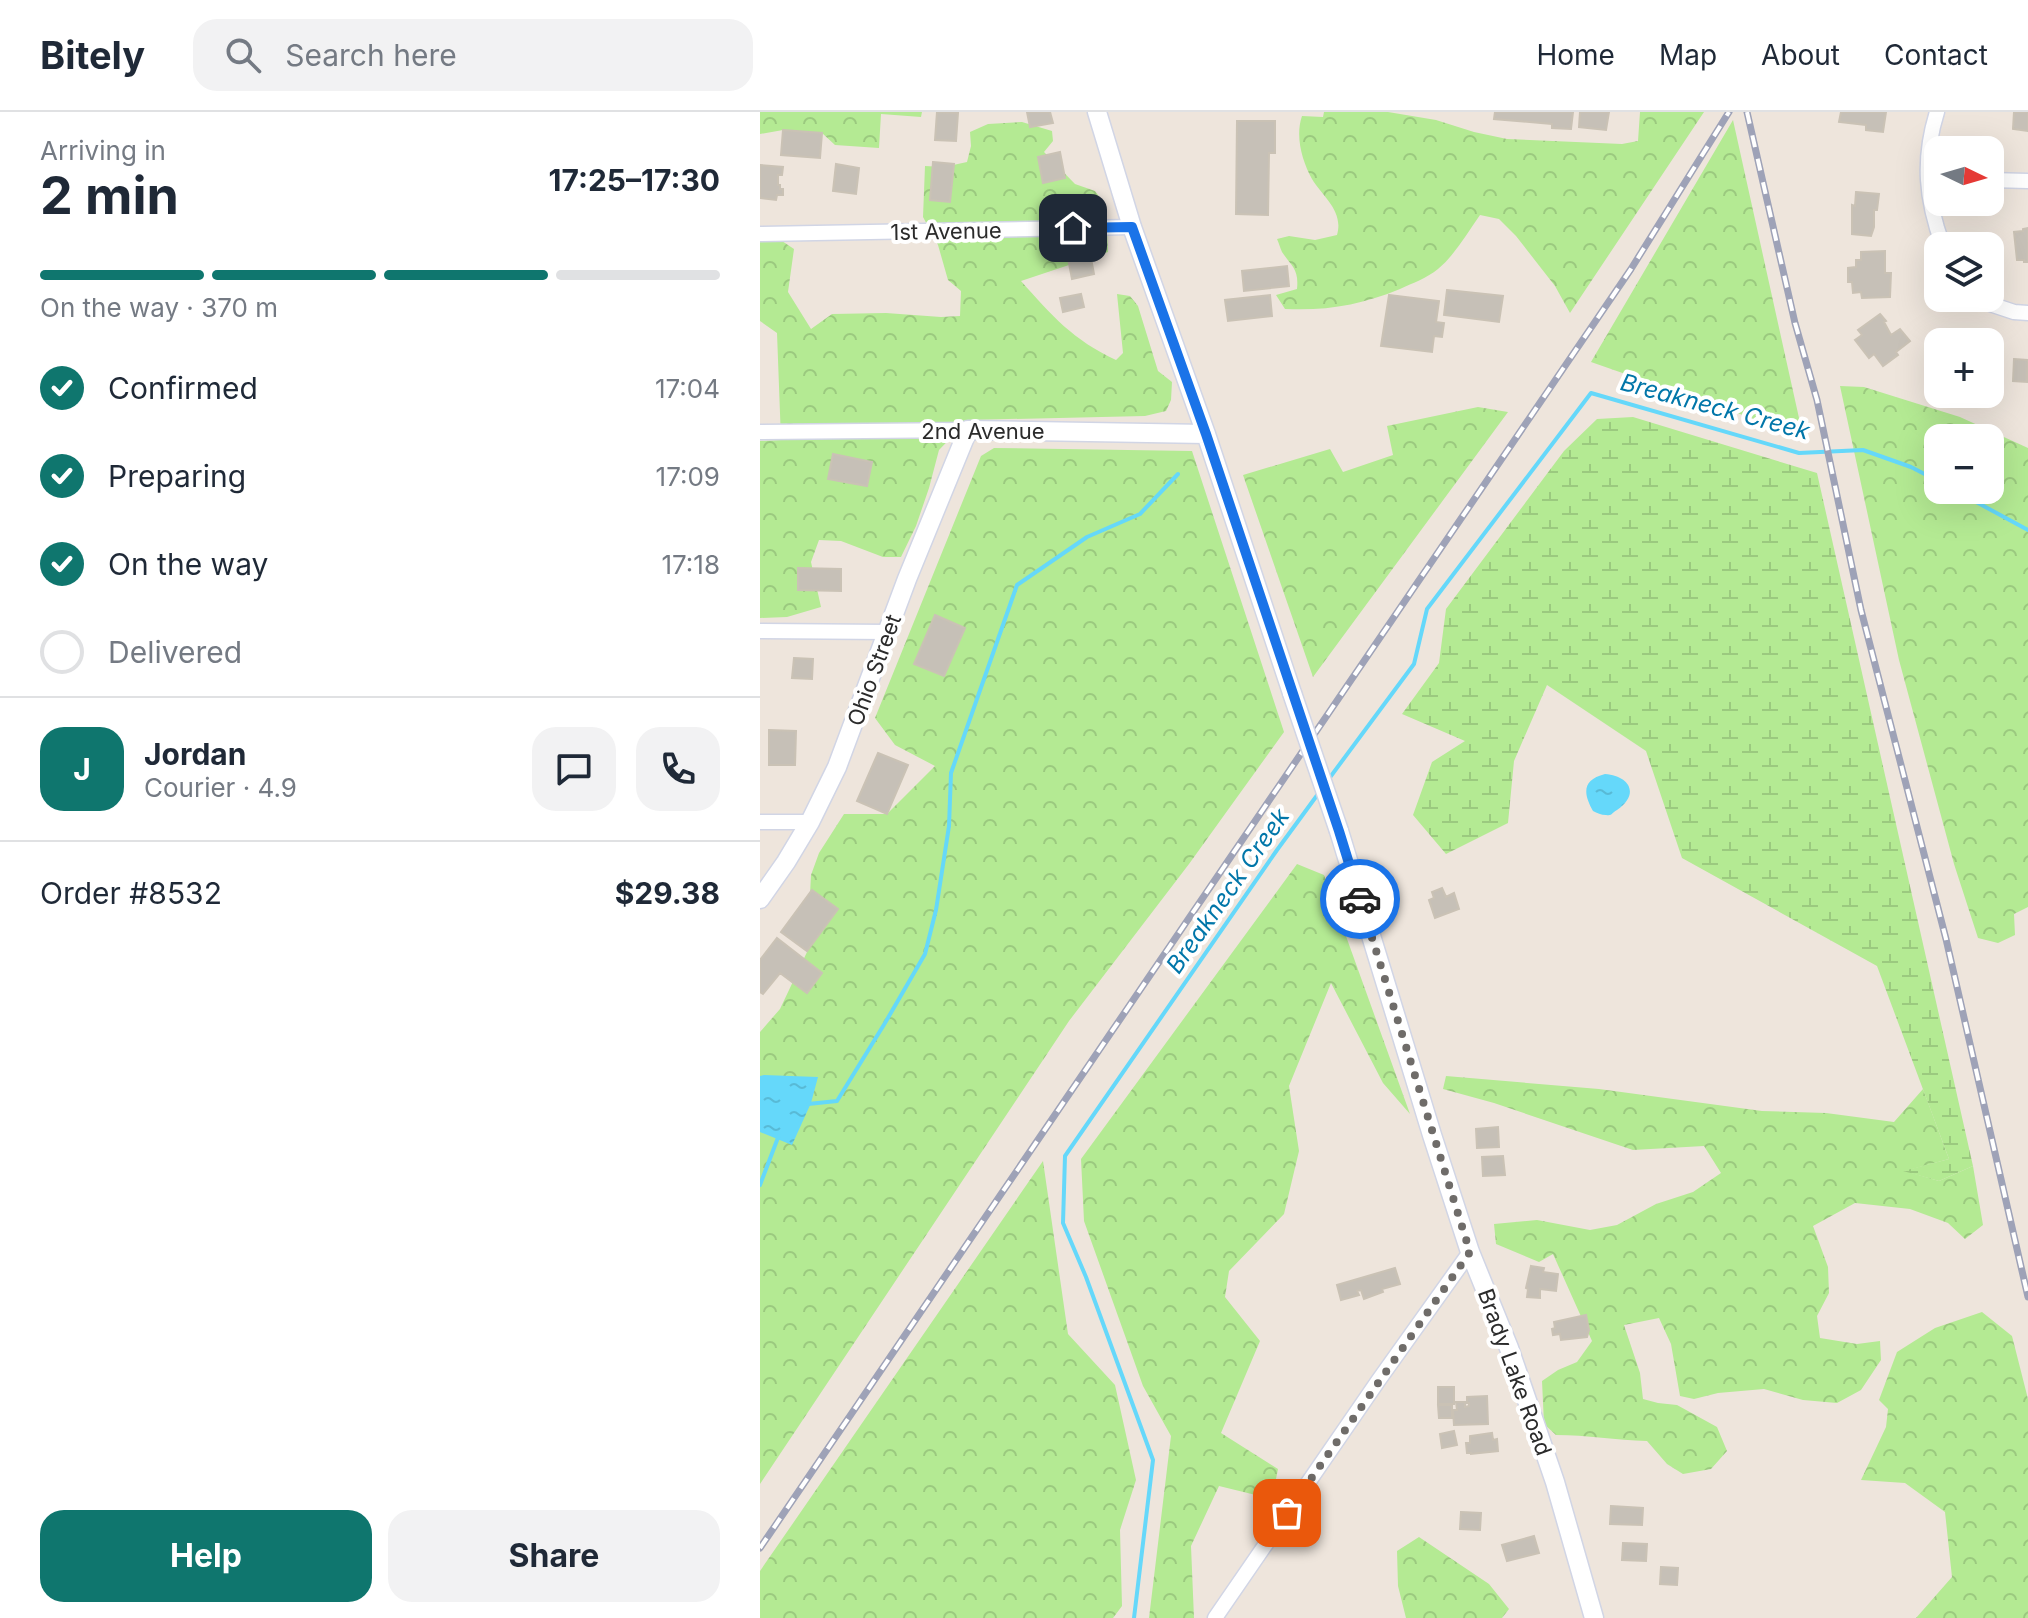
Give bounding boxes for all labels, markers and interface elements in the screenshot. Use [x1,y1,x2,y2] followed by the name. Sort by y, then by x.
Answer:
[193,19,753,91] search box
[40,32,145,78] text: Bitely
[221,33,265,77] icon: search
[285,37,457,73] text: Search here
[1536,38,1615,72] text: Home
[1659,38,1717,72] text: Map
[1761,38,1840,72] text: About
[1884,38,1988,72] text: Contact
[40,135,166,166] text: Arriving in
[1924,136,2004,216] north arrow
[1924,136,2004,504] map controls
[549,162,720,198] text: 17:25–17:30
[40,164,179,227] text: 2 min
[1039,194,1107,262] pin
[1051,206,1095,250] icon: home
[890,217,1002,245] street label: 1st Avenue
[1924,232,2004,312] button: layers
[40,292,278,323] text: On the way · 370 m
[1924,328,2004,408] button: +
[40,366,84,410] icon: check
[1617,367,1814,446] water label: Breakneck Creek
[108,370,258,406] text: Confirmed
[655,373,720,404] text: 17:04
[921,418,1045,444] street label: 2nd Avenue
[1924,424,2004,504] button: −
[40,454,84,498] icon: check
[108,458,246,494] text: Preparing
[656,461,720,492] text: 17:09
[40,542,84,586] icon: check
[108,546,268,582] text: On the way
[661,549,720,580] text: 17:18
[842,611,906,729] street label: Ohio Street
[108,634,242,670] text: Delivered
[532,727,616,811] button: chat
[636,727,720,811] button: phone
[144,736,246,772] text: Jordan
[73,751,91,787] text: J
[144,772,297,803] text: Courier · 4.9
[1160,802,1296,979] water label: Breakneck Creek
[1320,859,1400,939] courier
[40,875,222,911] text: Order #8532
[615,875,720,911] text: $29.38
[1338,877,1382,921] icon: car
[1473,1285,1557,1459] street label: Brady Lake Road
[1253,1479,1321,1547] pin
[1265,1491,1309,1535] icon: bag
[40,1510,372,1602] button: Help
[388,1510,720,1602] button: Share

